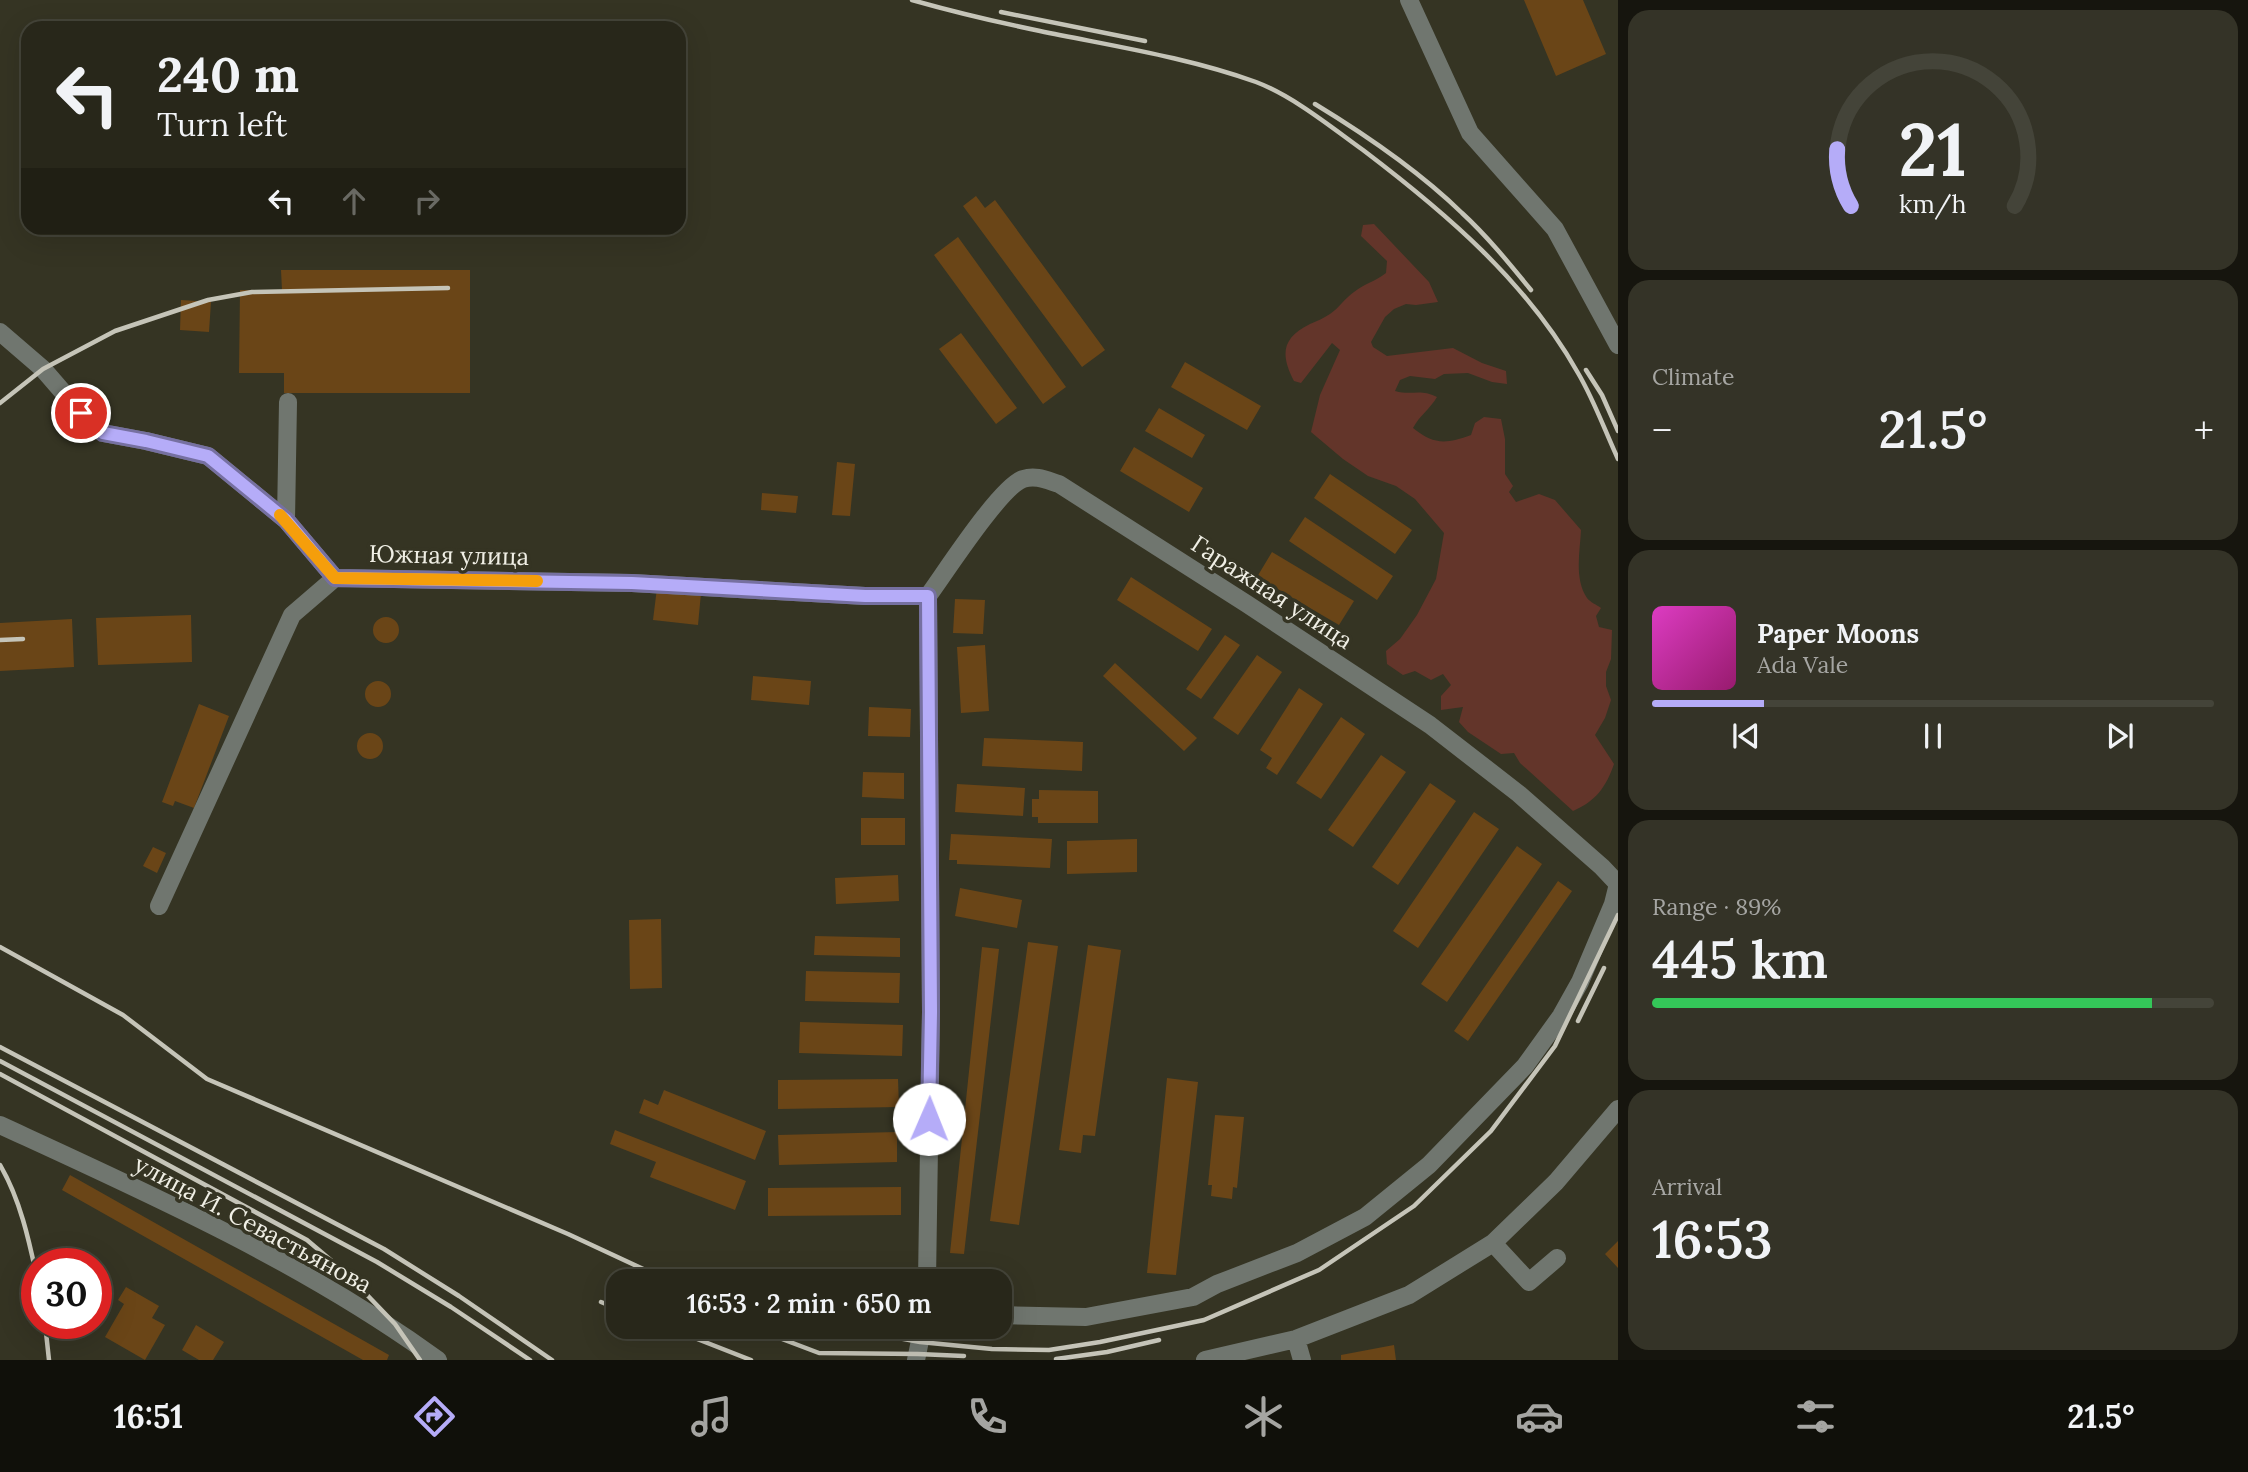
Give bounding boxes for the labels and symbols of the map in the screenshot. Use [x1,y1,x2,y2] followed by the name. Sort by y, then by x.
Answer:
[51,383,111,443] pin
[1185,528,1359,656] street label: Гаражная улица
[369,538,529,572] street label: Южная улица
[892,1082,966,1156] position arrow
[129,1148,377,1300] street label: улица И. Севастьянова
[21,1248,112,1339] speed limit sign: 30

